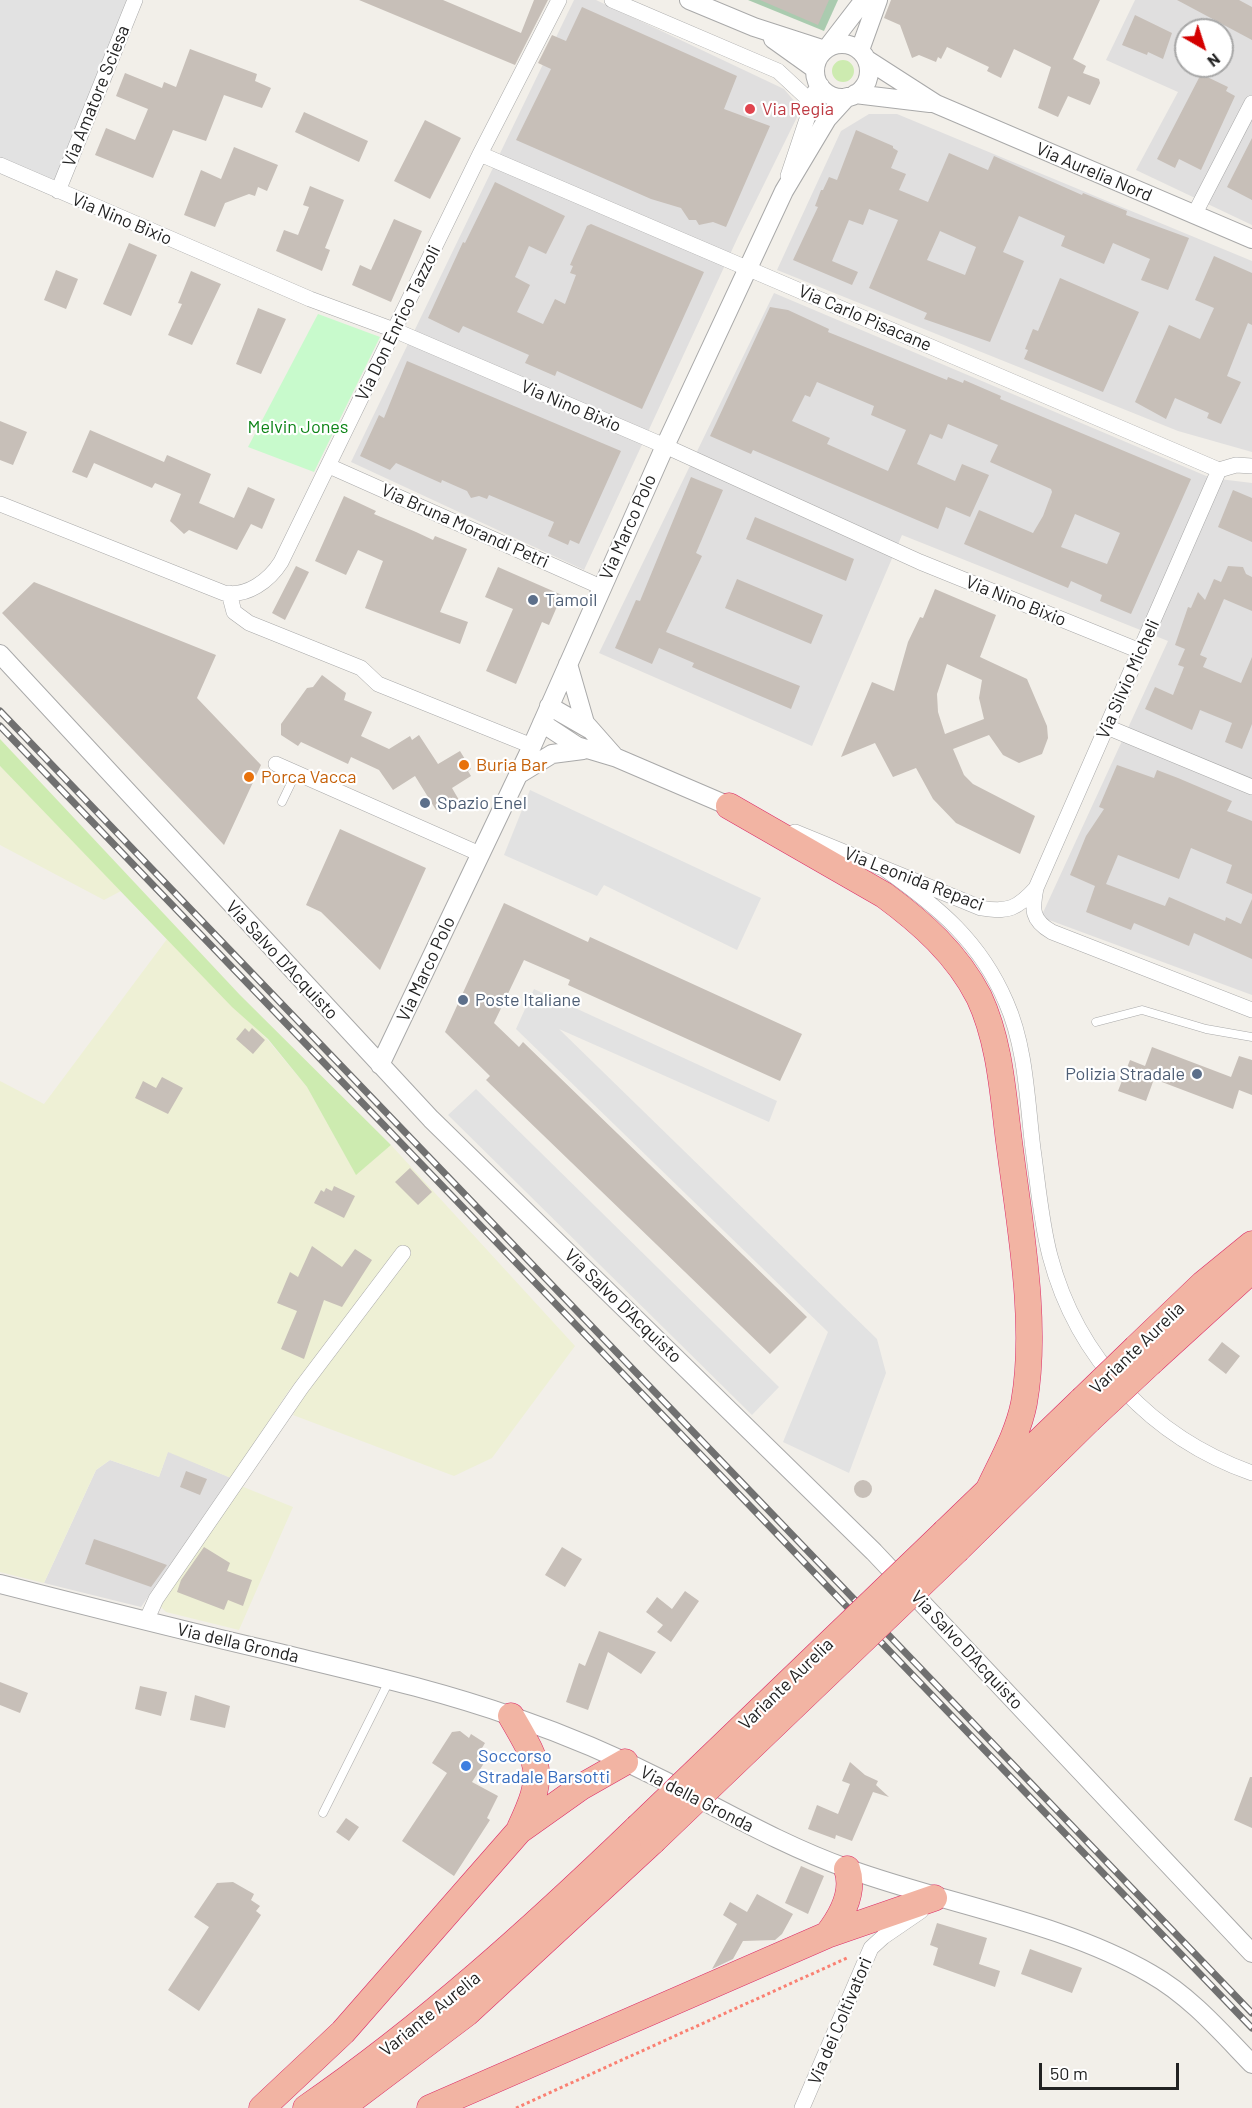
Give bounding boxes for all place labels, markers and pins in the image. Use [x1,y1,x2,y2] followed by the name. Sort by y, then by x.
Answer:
[762,98,834,120] place label: Via Regia
[743,102,757,116] marker: Via Regia
[545,589,597,611] place label: Tamoil
[526,593,540,607] marker: Tamoil
[476,754,548,776] place label: Buria Bar
[457,758,471,772] marker: Buria Bar
[261,766,357,788] place label: Porca Vacca
[242,770,256,784] marker: Porca Vacca
[437,792,527,814] place label: Spazio Enel
[418,796,432,810] marker: Spazio Enel
[475,989,581,1011] place label: Poste Italiane
[456,993,470,1007] marker: Poste Italiane
[1065,1063,1185,1085] place label: Polizia Stradale
[1190,1067,1204,1081] marker: Polizia Stradale
[478,1745,610,1788] place label: Soccorso Stradale Barsotti
[459,1759,473,1773] marker: Soccorso Stradale Barsotti

